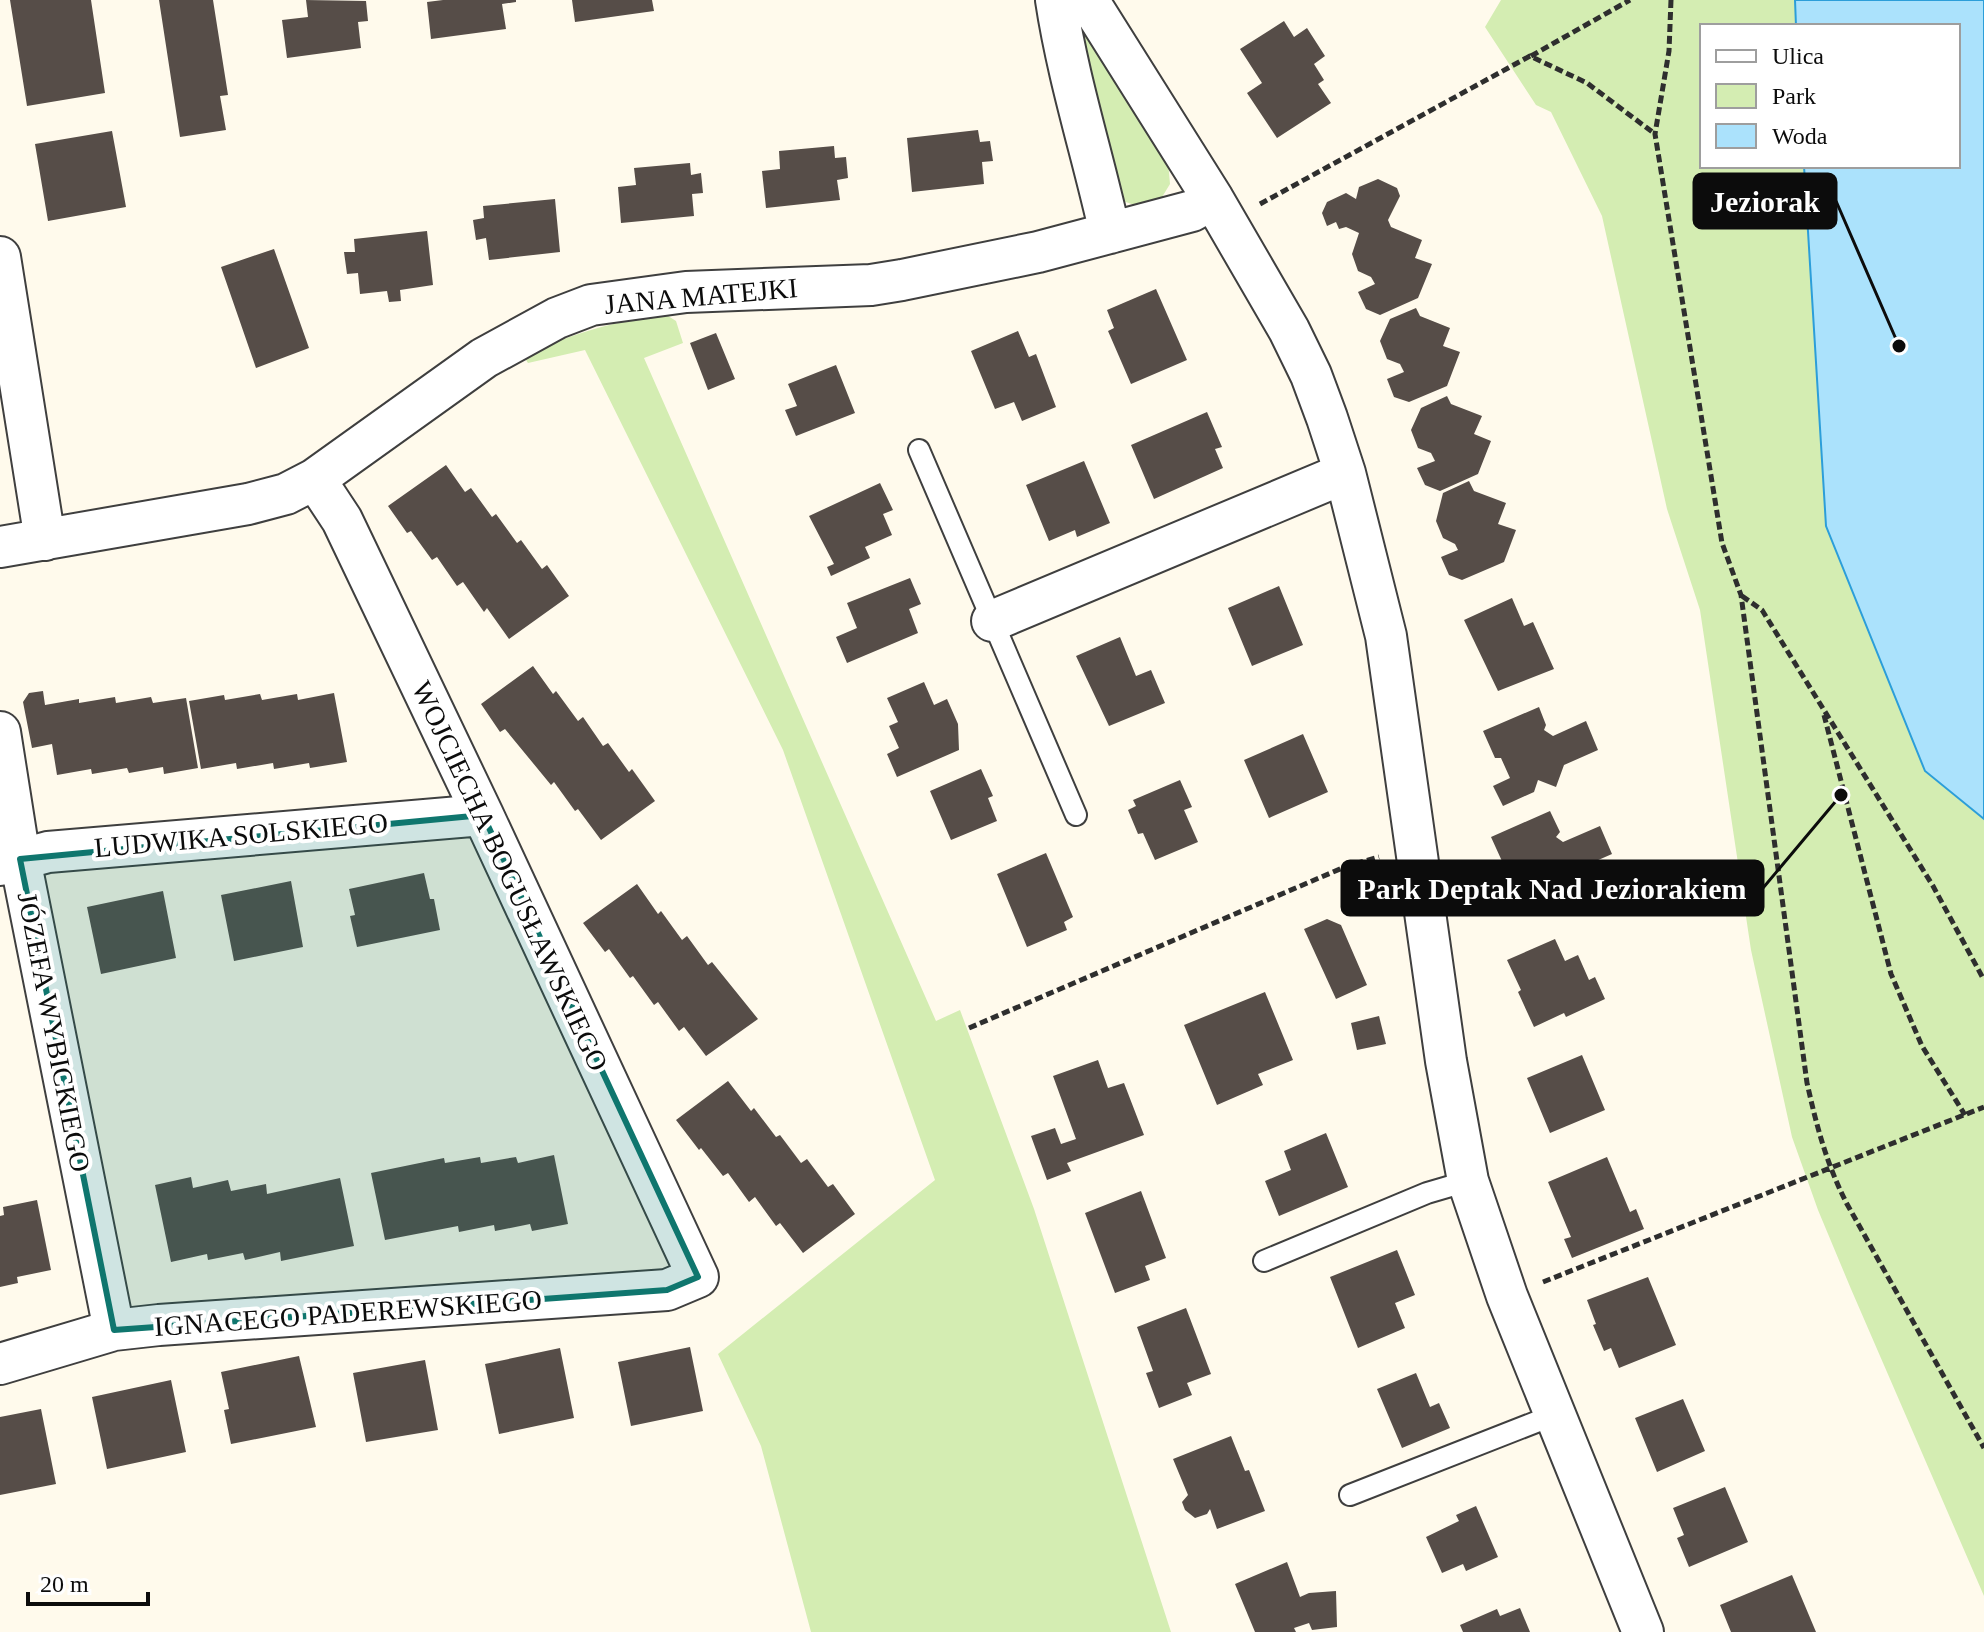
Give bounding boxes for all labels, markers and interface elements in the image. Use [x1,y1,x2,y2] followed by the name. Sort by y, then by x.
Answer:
[1700,24,1960,168] legend
[1772,43,1824,69] text: Ulica
[1772,83,1816,109] text: Park
[1772,123,1828,149] text: Woda
[1694,174,1836,228] callout: Jeziorak
[1710,185,1820,218] text: Jeziorak
[603,272,799,320] street label: JANA MATEJKI
[406,676,614,1076] street label: WOJCIECHA BOGUSŁAWSKIEGO
[93,807,389,863] street label: LUDWIKA SOLSKIEGO
[1342,861,1763,915] callout: Park Deptak Nad Jeziorakiem
[1357,872,1747,905] text: Park Deptak Nad Jeziorakiem
[12,889,96,1175] street label: JÓZEFA WYBICKIEGO
[153,1284,543,1342] street label: IGNACEGO PADEREWSKIEGO
[28,1556,148,1606] scale bar
[40,1571,89,1597] text: 20 m

